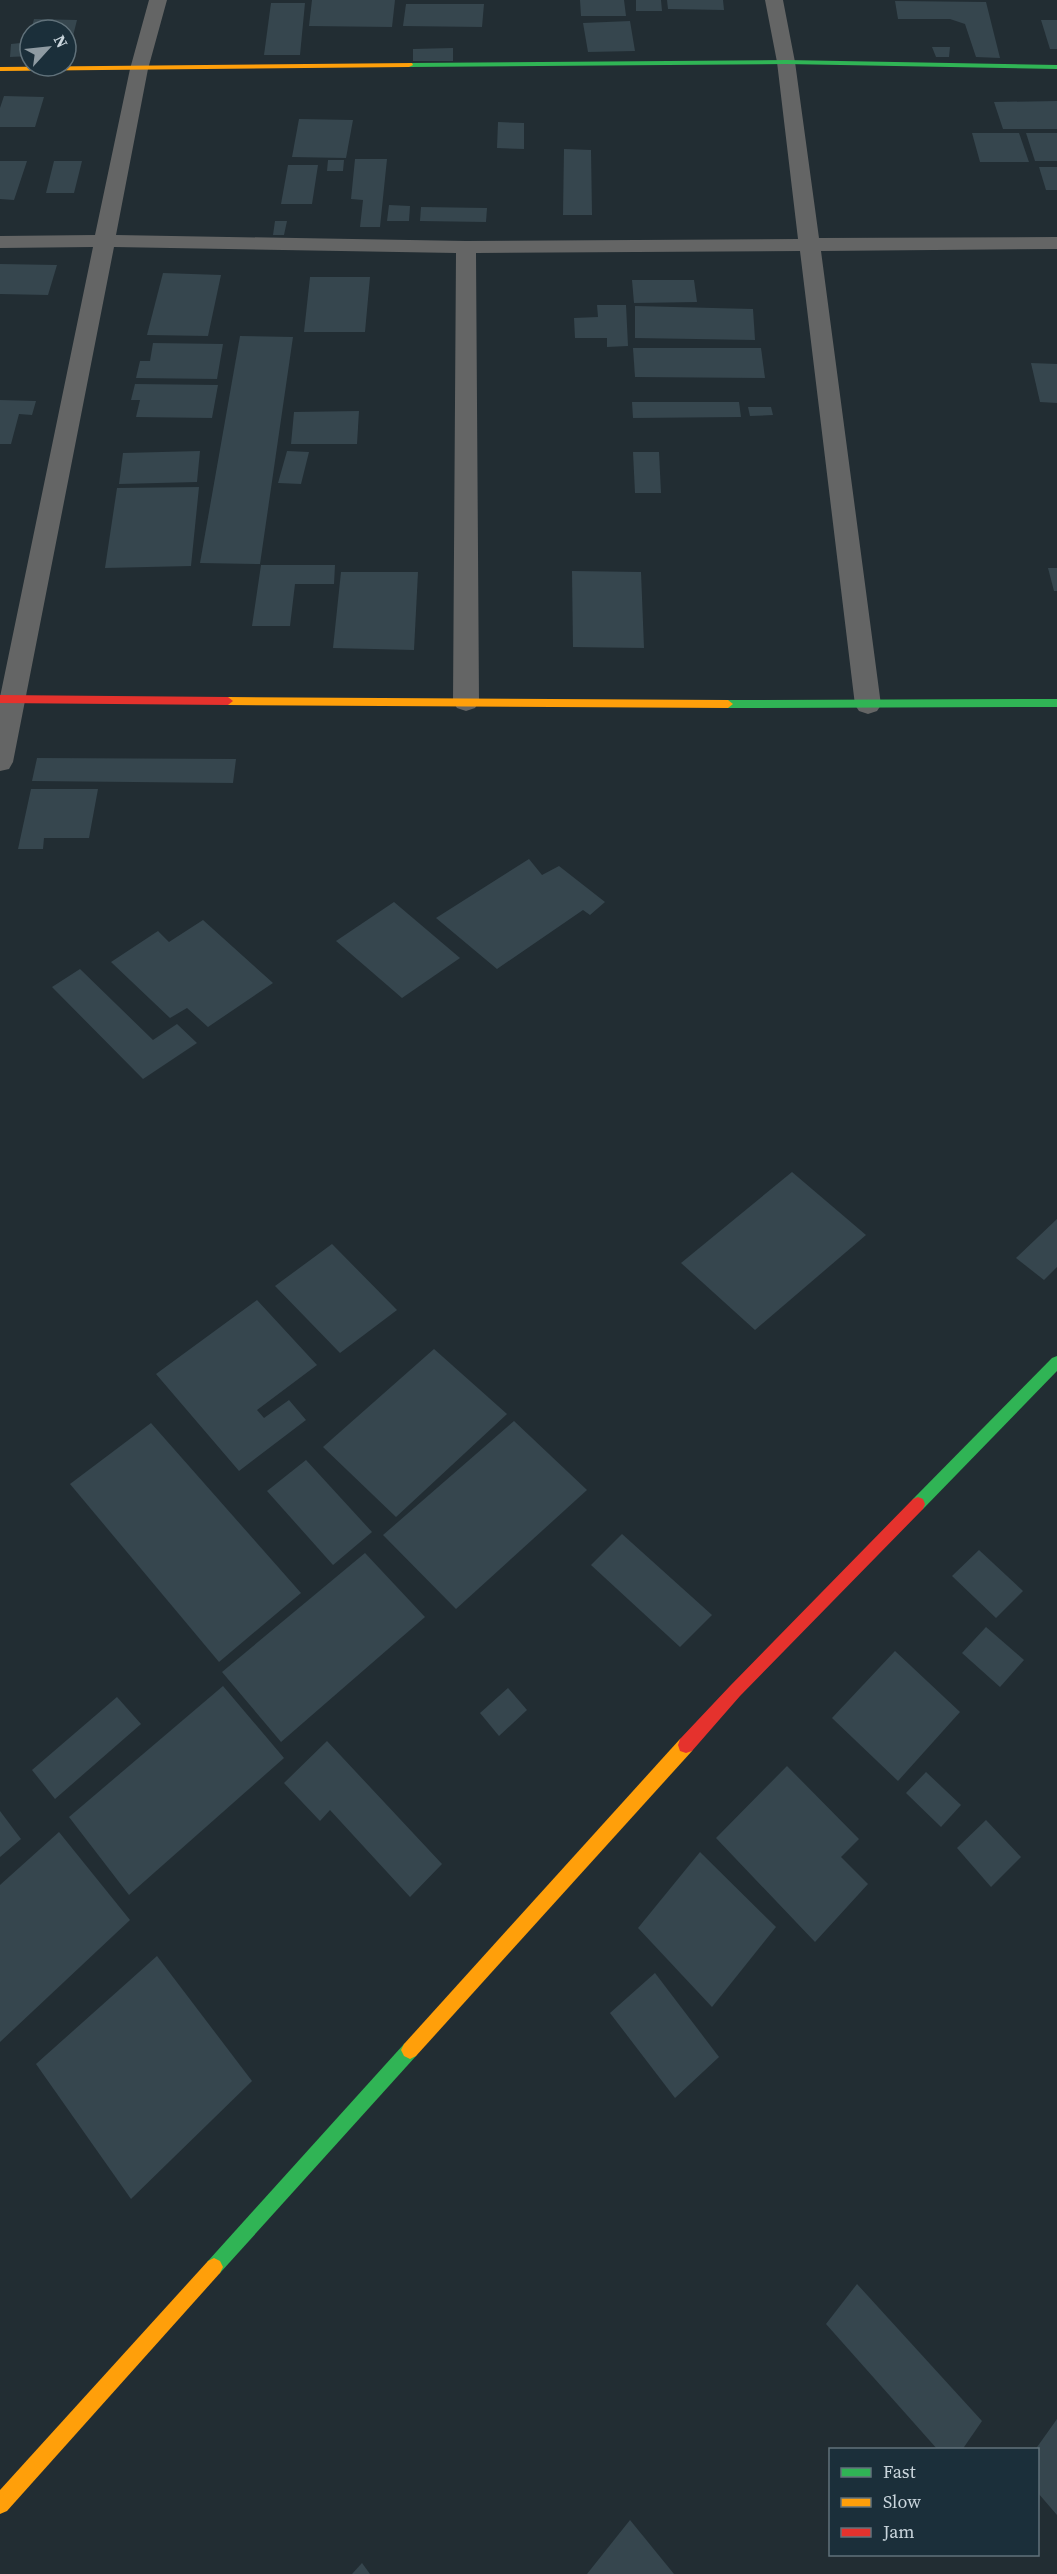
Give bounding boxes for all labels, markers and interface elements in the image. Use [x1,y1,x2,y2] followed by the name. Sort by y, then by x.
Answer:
[18,18,78,78] north arrow
[49,31,74,52] text: N
[829,2448,1039,2556] legend
[883,2459,916,2484] text: Fast
[883,2489,921,2514] text: Slow
[882,2519,915,2544] text: Jam

